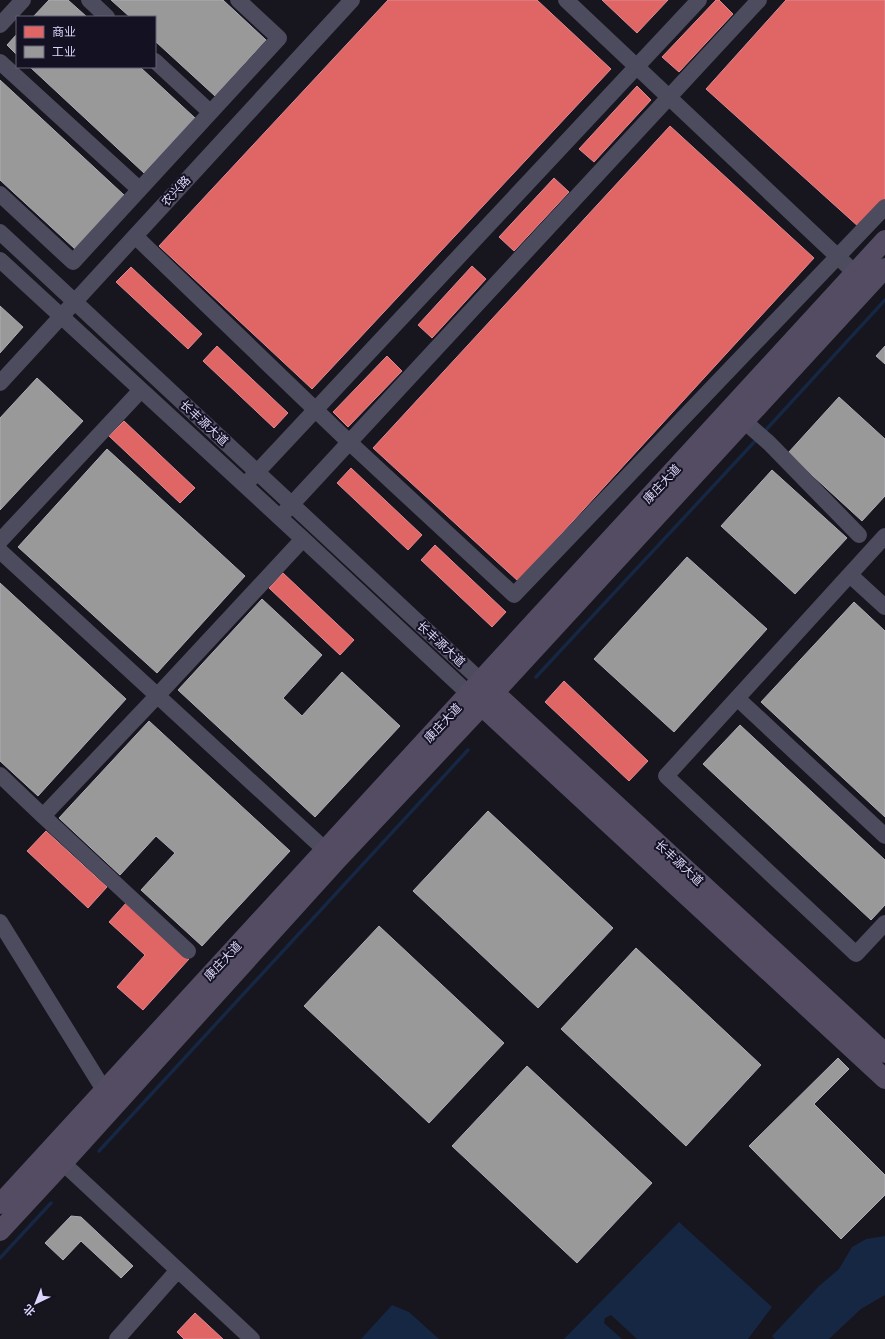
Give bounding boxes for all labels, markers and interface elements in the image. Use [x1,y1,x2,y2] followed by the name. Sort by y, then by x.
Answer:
[16,16,156,68] legend
[52,22,76,41] text: 商业
[52,42,76,61] text: 工业
[156,171,195,210] street label: 农兴路
[176,395,233,450] street label: 长丰源大道
[638,460,685,508] street label: 康庄大道
[413,616,470,671] street label: 长丰源大道
[419,699,466,747] street label: 康庄大道
[651,835,708,890] street label: 长丰源大道
[199,937,246,985] street label: 康庄大道
[16,1283,56,1323] north arrow
[20,1301,39,1320] text: 北

